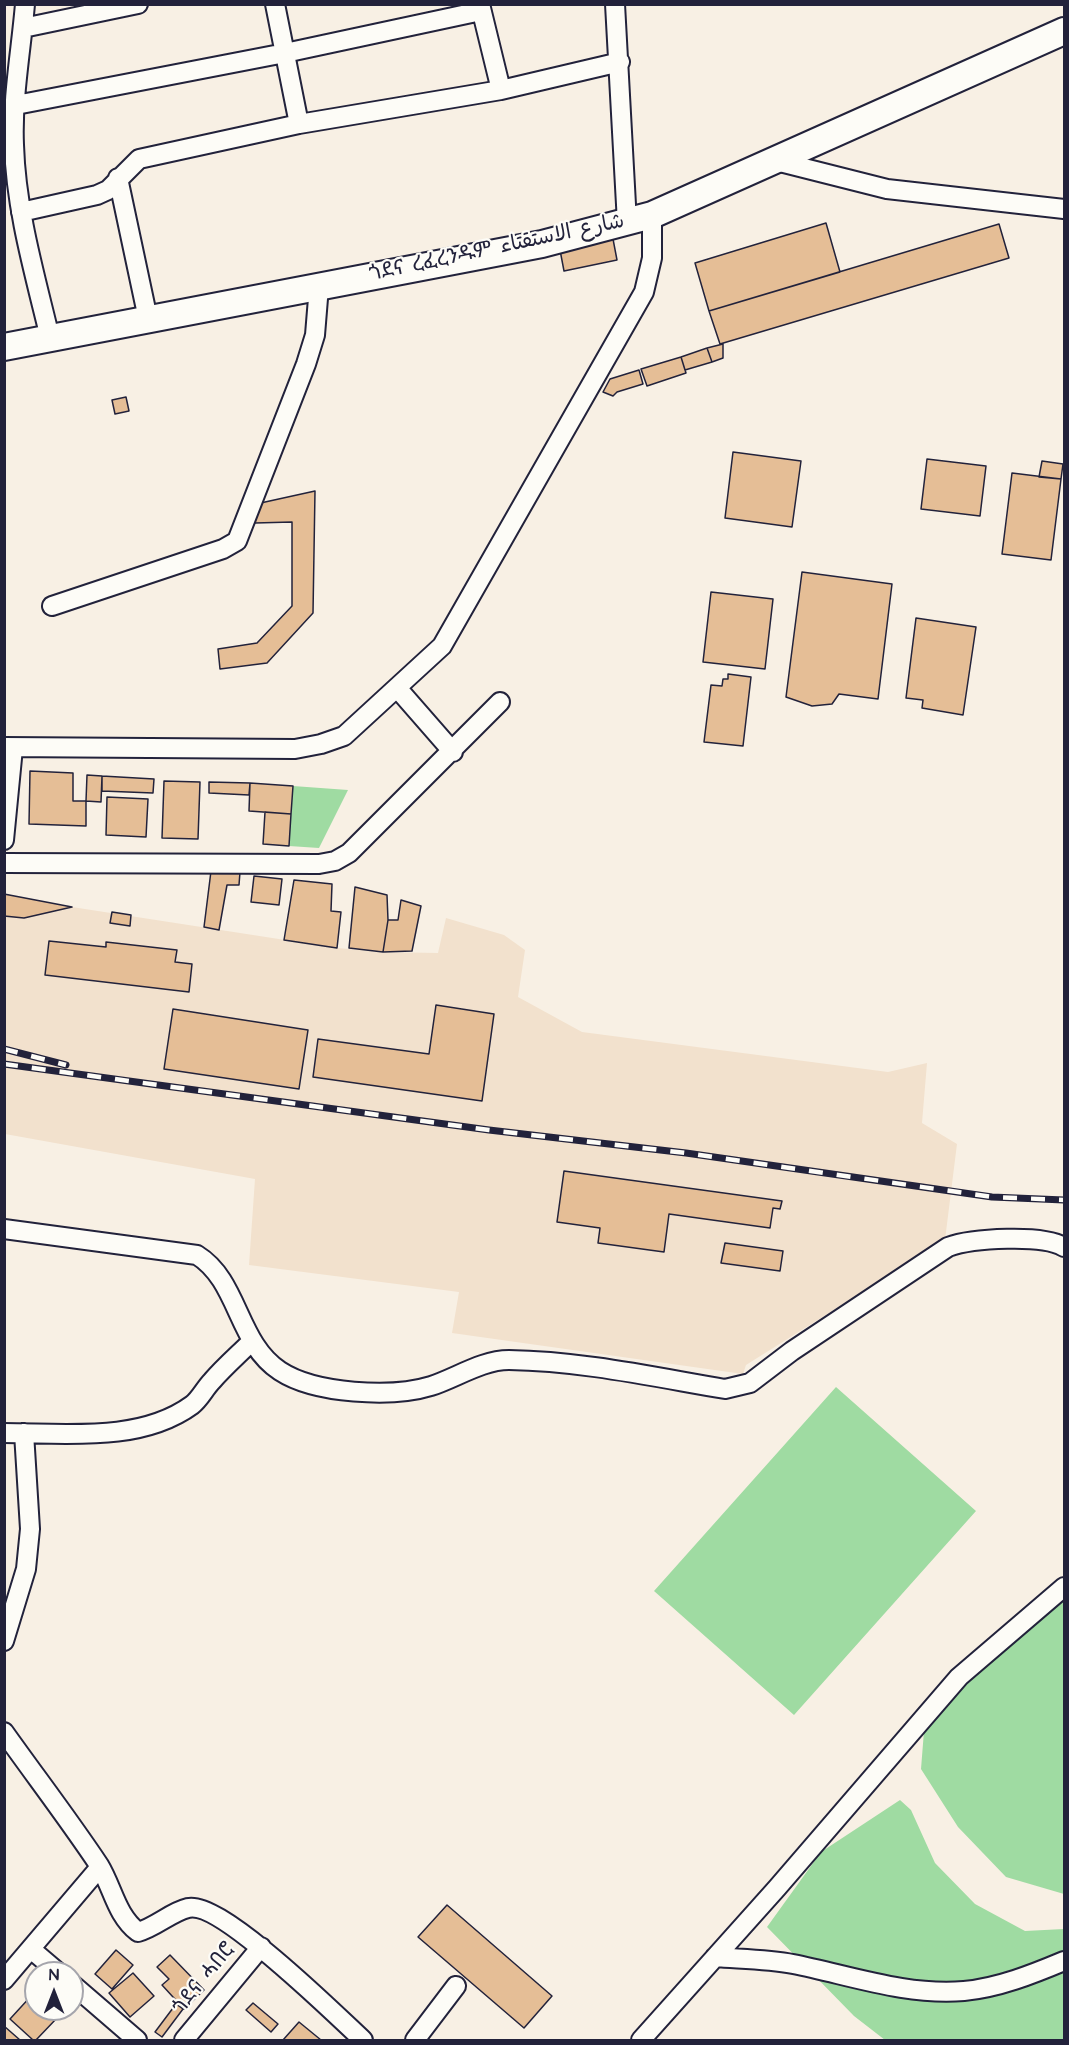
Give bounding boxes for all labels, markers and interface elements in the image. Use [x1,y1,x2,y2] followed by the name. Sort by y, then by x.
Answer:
[367,210,627,288] street label: ጎደና ረፈረንዱም شارع الاستقتاء
[168,1938,242,2020] street label: ጎደና ሓበሮ
[24,1961,84,2021] north arrow
[49,1964,59,1986] text: N

